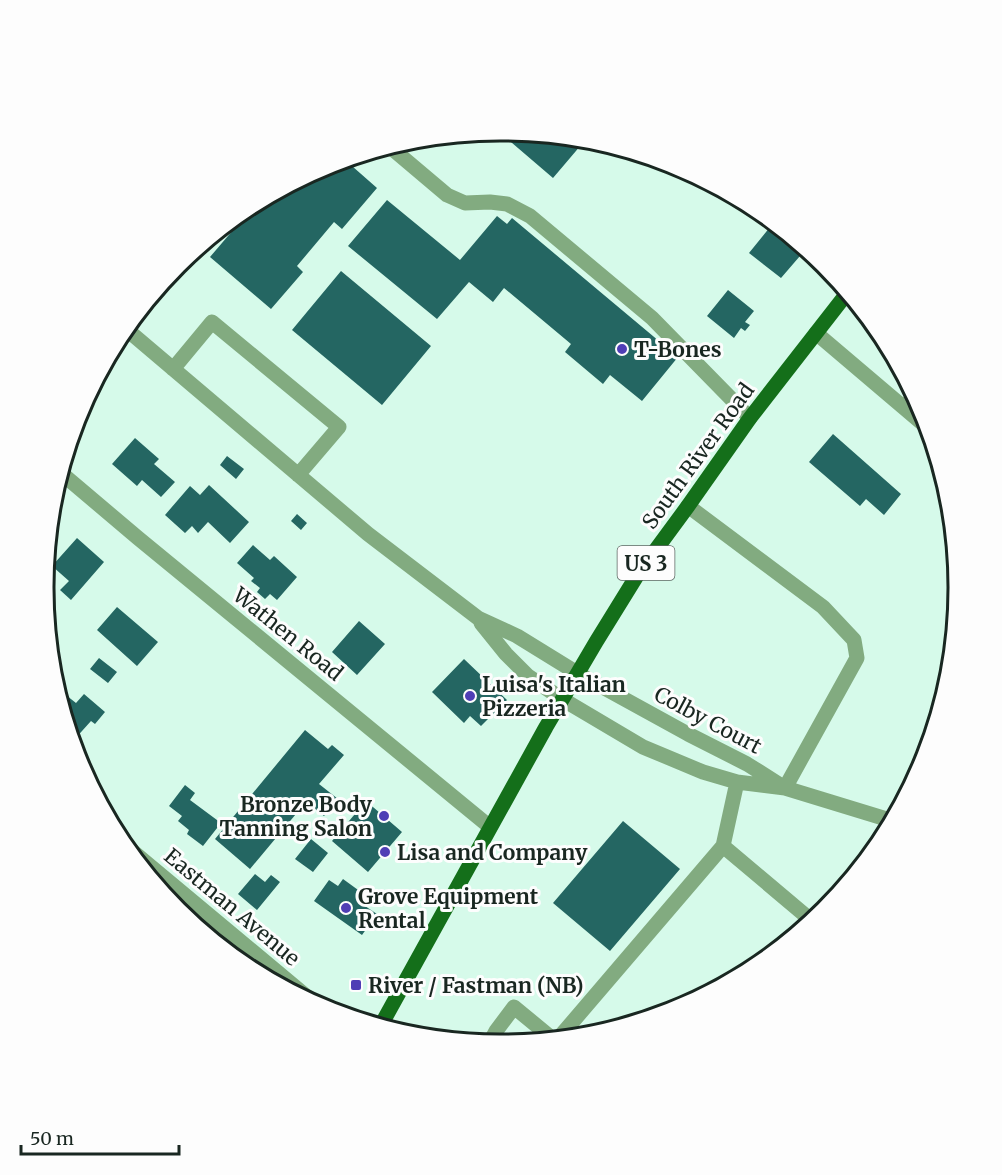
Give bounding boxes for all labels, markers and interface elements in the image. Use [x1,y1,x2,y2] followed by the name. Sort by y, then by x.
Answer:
[634,336,722,363] place label: T-Bones
[615,342,629,356] marker: T-Bones
[636,377,760,534] street label: South River Road
[618,546,674,580] road number: US 3
[227,581,349,687] street label: Wathen Road
[482,671,626,722] place label: Luisa's Italian Pizzeria
[650,680,766,760] street label: Colby Court
[463,689,477,703] marker: Luisa's Italian Pizzeria
[220,791,373,842] place label: Bronze Body Tanning Salon
[377,809,391,823] marker: Bronze Body Tanning Salon
[397,839,588,866] place label: Lisa and Company
[159,842,305,972] street label: Eastman Avenue
[378,845,392,859] marker: Lisa and Company
[358,883,539,934] place label: Grove Equipment Rental
[339,901,353,915] marker: Grove Equipment Rental
[368,972,584,999] place label: River / Fastman (NB)
[349,978,363,992] marker: River / Fastman (NB)
[21,1118,178,1156] scale bar
[30,1127,74,1150] text: 50 m

